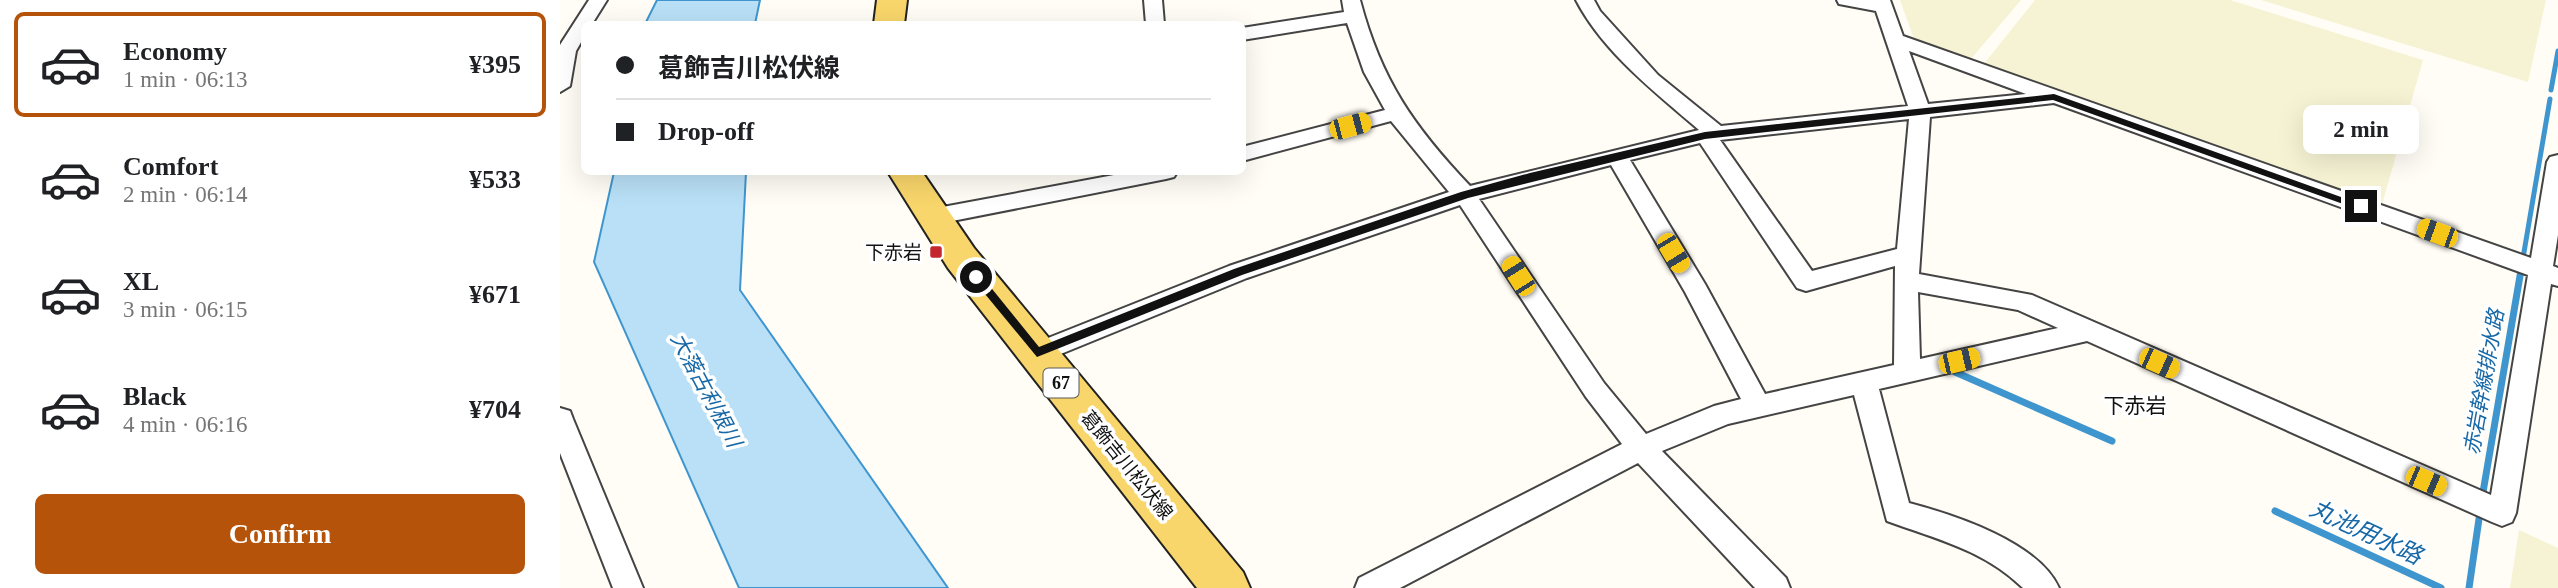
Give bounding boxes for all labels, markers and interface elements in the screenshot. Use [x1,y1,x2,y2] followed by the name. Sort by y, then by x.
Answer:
[39,33,102,96] icon: car
[123,37,227,66] text: Economy
[469,50,521,79] text: ¥395
[658,54,840,83] text: 葛飾吉川松伏線
[123,67,248,92] text: 1 min · 06:13
[2303,104,2419,154] callout: 2 min
[1327,110,1374,142] car
[658,117,754,146] text: Drop-off
[2333,117,2389,142] text: 2 min
[39,148,102,211] icon: car
[123,152,218,181] text: Comfort
[469,165,521,194] text: ¥533
[123,182,248,207] text: 2 min · 06:14
[2345,190,2377,222] route end
[2414,216,2461,250] car
[1654,230,1693,276] car
[865,242,922,263] place label: 下赤岩
[928,244,944,260] marker: 下赤岩
[1498,253,1539,299] car
[960,261,992,293] route start
[39,263,102,326] icon: car
[123,267,159,296] text: XL
[469,280,521,309] text: ¥671
[123,297,248,322] text: 3 min · 06:15
[2459,306,2509,456] water label: 赤岩幹線排水路
[666,329,747,453] water label: 大落古利根川
[2136,345,2183,381] car
[1937,346,1982,376] car
[1044,368,1078,398] road number: 67
[39,378,102,441] icon: car
[123,382,187,411] text: Black
[2104,394,2167,418] district label: 下赤岩
[469,395,521,424] text: ¥704
[1077,407,1177,523] street label: 葛飾吉川松伏線
[123,412,248,437] text: 4 min · 06:16
[2403,463,2450,499] car
[35,494,525,574] button: Confirm
[2306,495,2428,570] water label: 丸池用水路

